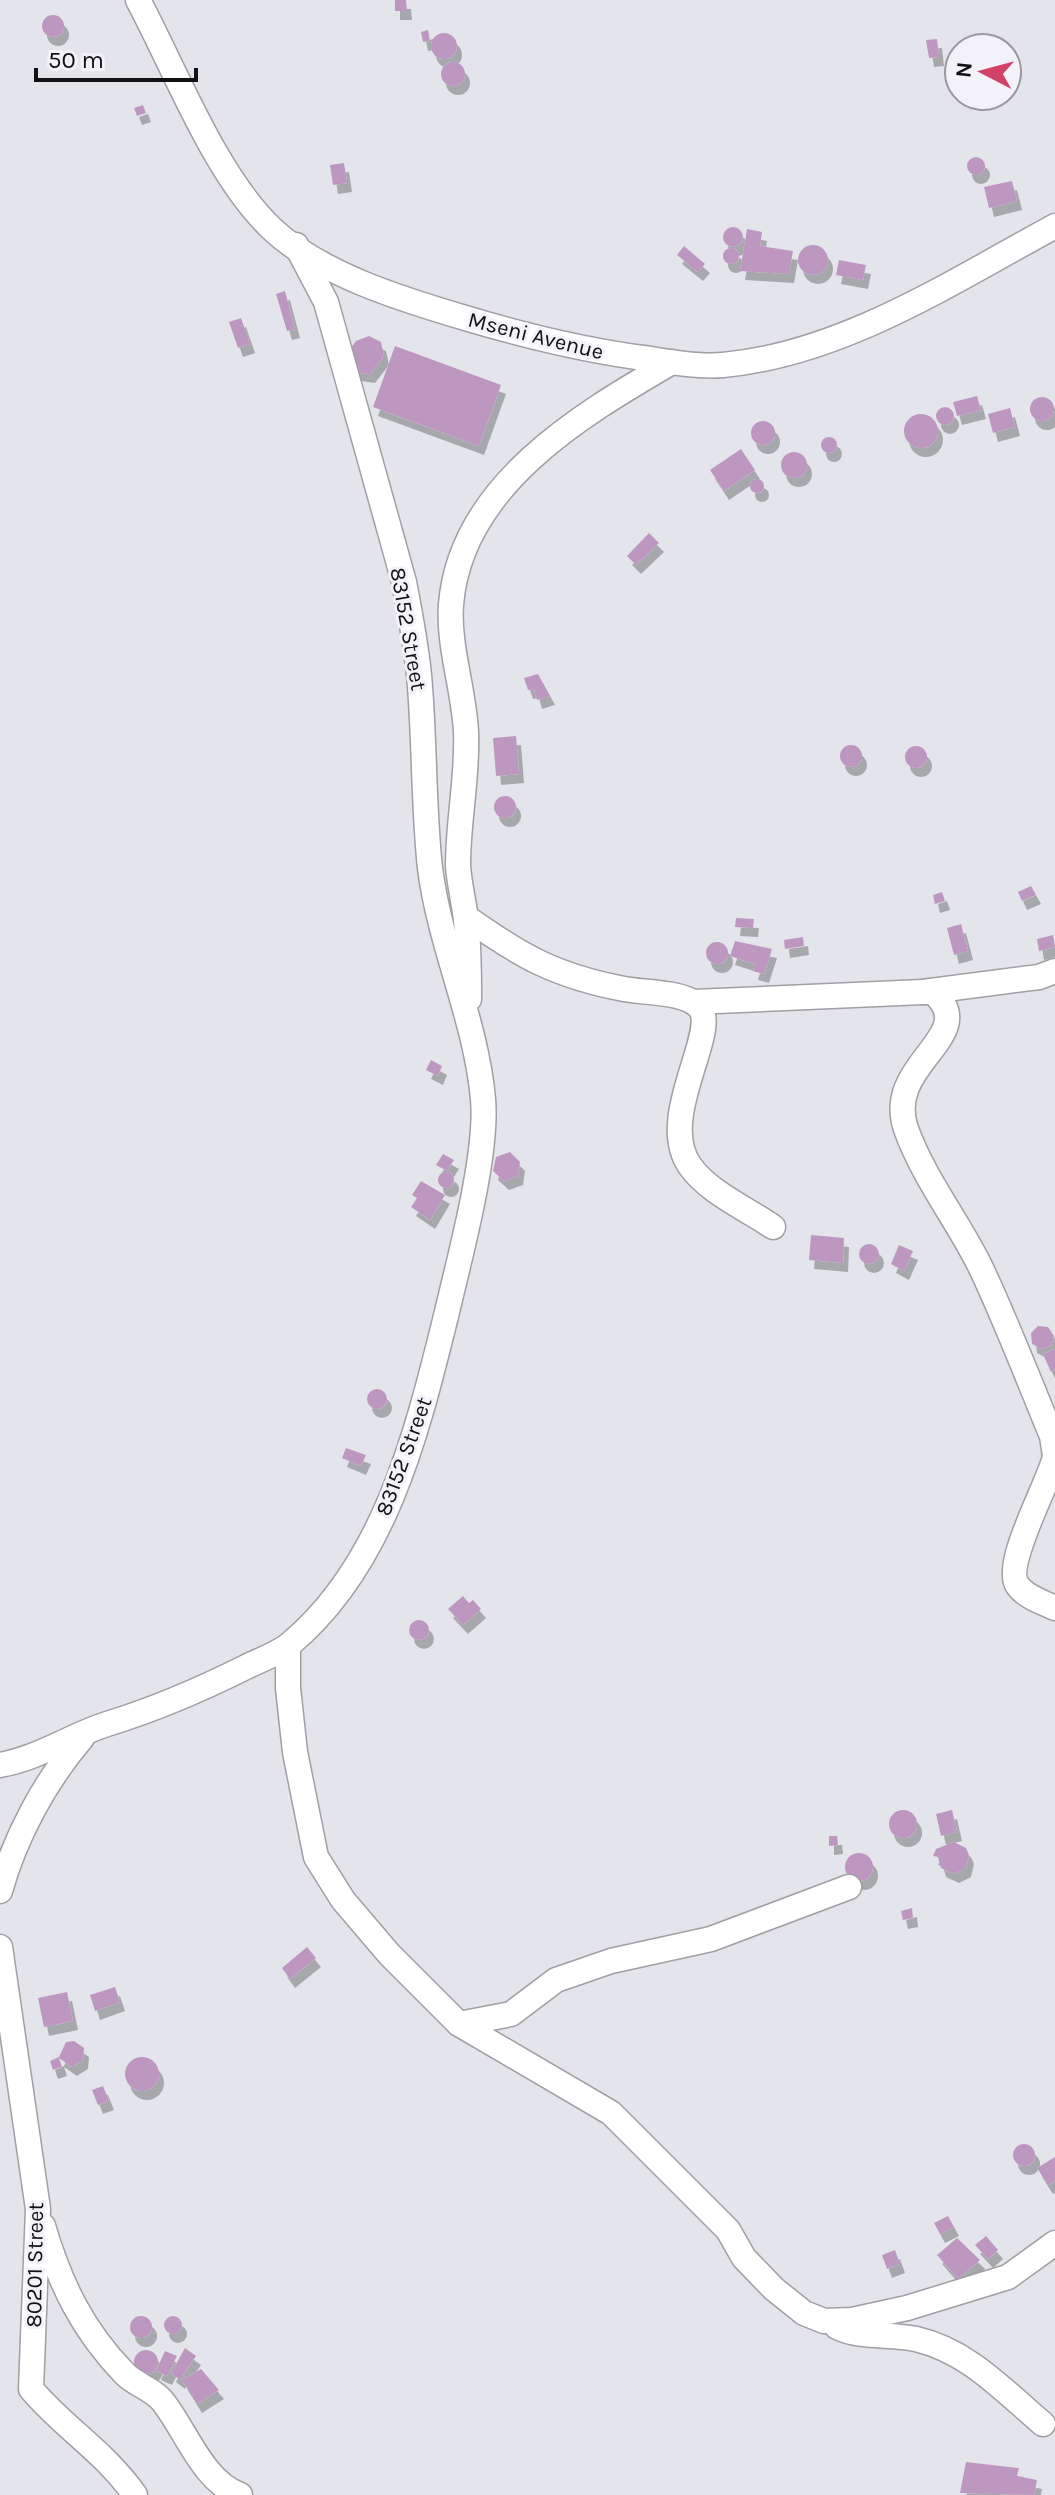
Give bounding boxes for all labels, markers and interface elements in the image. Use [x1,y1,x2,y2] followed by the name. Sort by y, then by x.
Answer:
[36,32,196,82] scale bar
[943,32,1023,112] north arrow
[48,46,104,74] text: 50 m
[950,61,978,79] text: N
[465,307,606,365] street label: Mseni Avenue
[384,566,432,693] street label: 83152 Street
[370,1393,437,1519] street label: 83152 Street
[21,2202,49,2328] street label: 80201 Street

